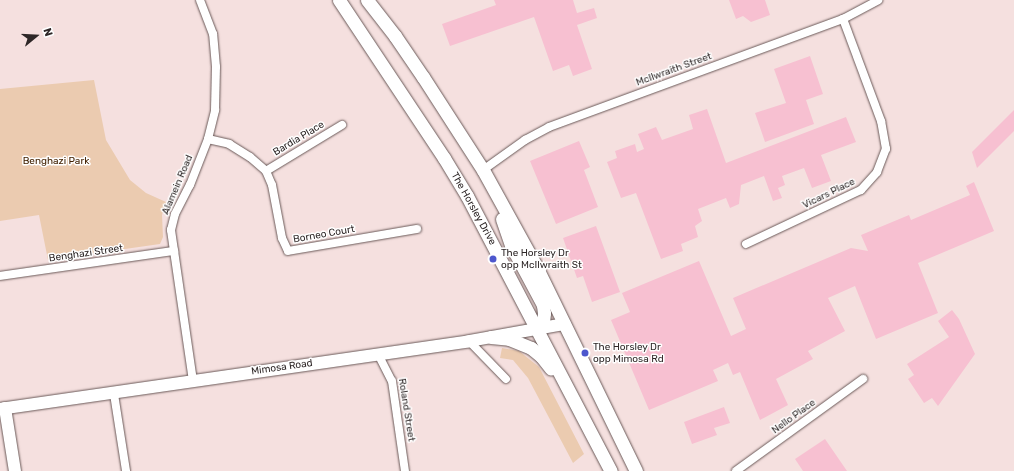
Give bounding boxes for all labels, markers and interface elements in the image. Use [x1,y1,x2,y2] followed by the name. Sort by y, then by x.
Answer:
[16,16,56,56] north arrow
[40,26,55,38] text: N
[635,51,713,89] street label: McIlwraith Street
[271,119,327,159] street label: Bardia Place
[160,153,196,217] street label: Alamein Road
[23,156,89,168] park label: Benghazi Park
[448,171,498,247] street label: The Horsley Drive
[801,176,857,212] street label: Vicars Place
[292,224,356,246] street label: Borneo Court
[48,243,124,265] street label: Benghazi Street
[501,247,582,270] place label: The Horsley Dr opp McIlwraith St
[488,254,498,264] marker: The Horsley Dr opp McIlwraith St
[593,341,664,364] place label: The Horsley Dr opp Mimosa Rd
[580,348,590,358] marker: The Horsley Dr opp Mimosa Rd
[251,358,313,378] street label: Mimosa Road
[395,378,417,442] street label: Roland Street
[770,397,818,437] street label: Nello Place

